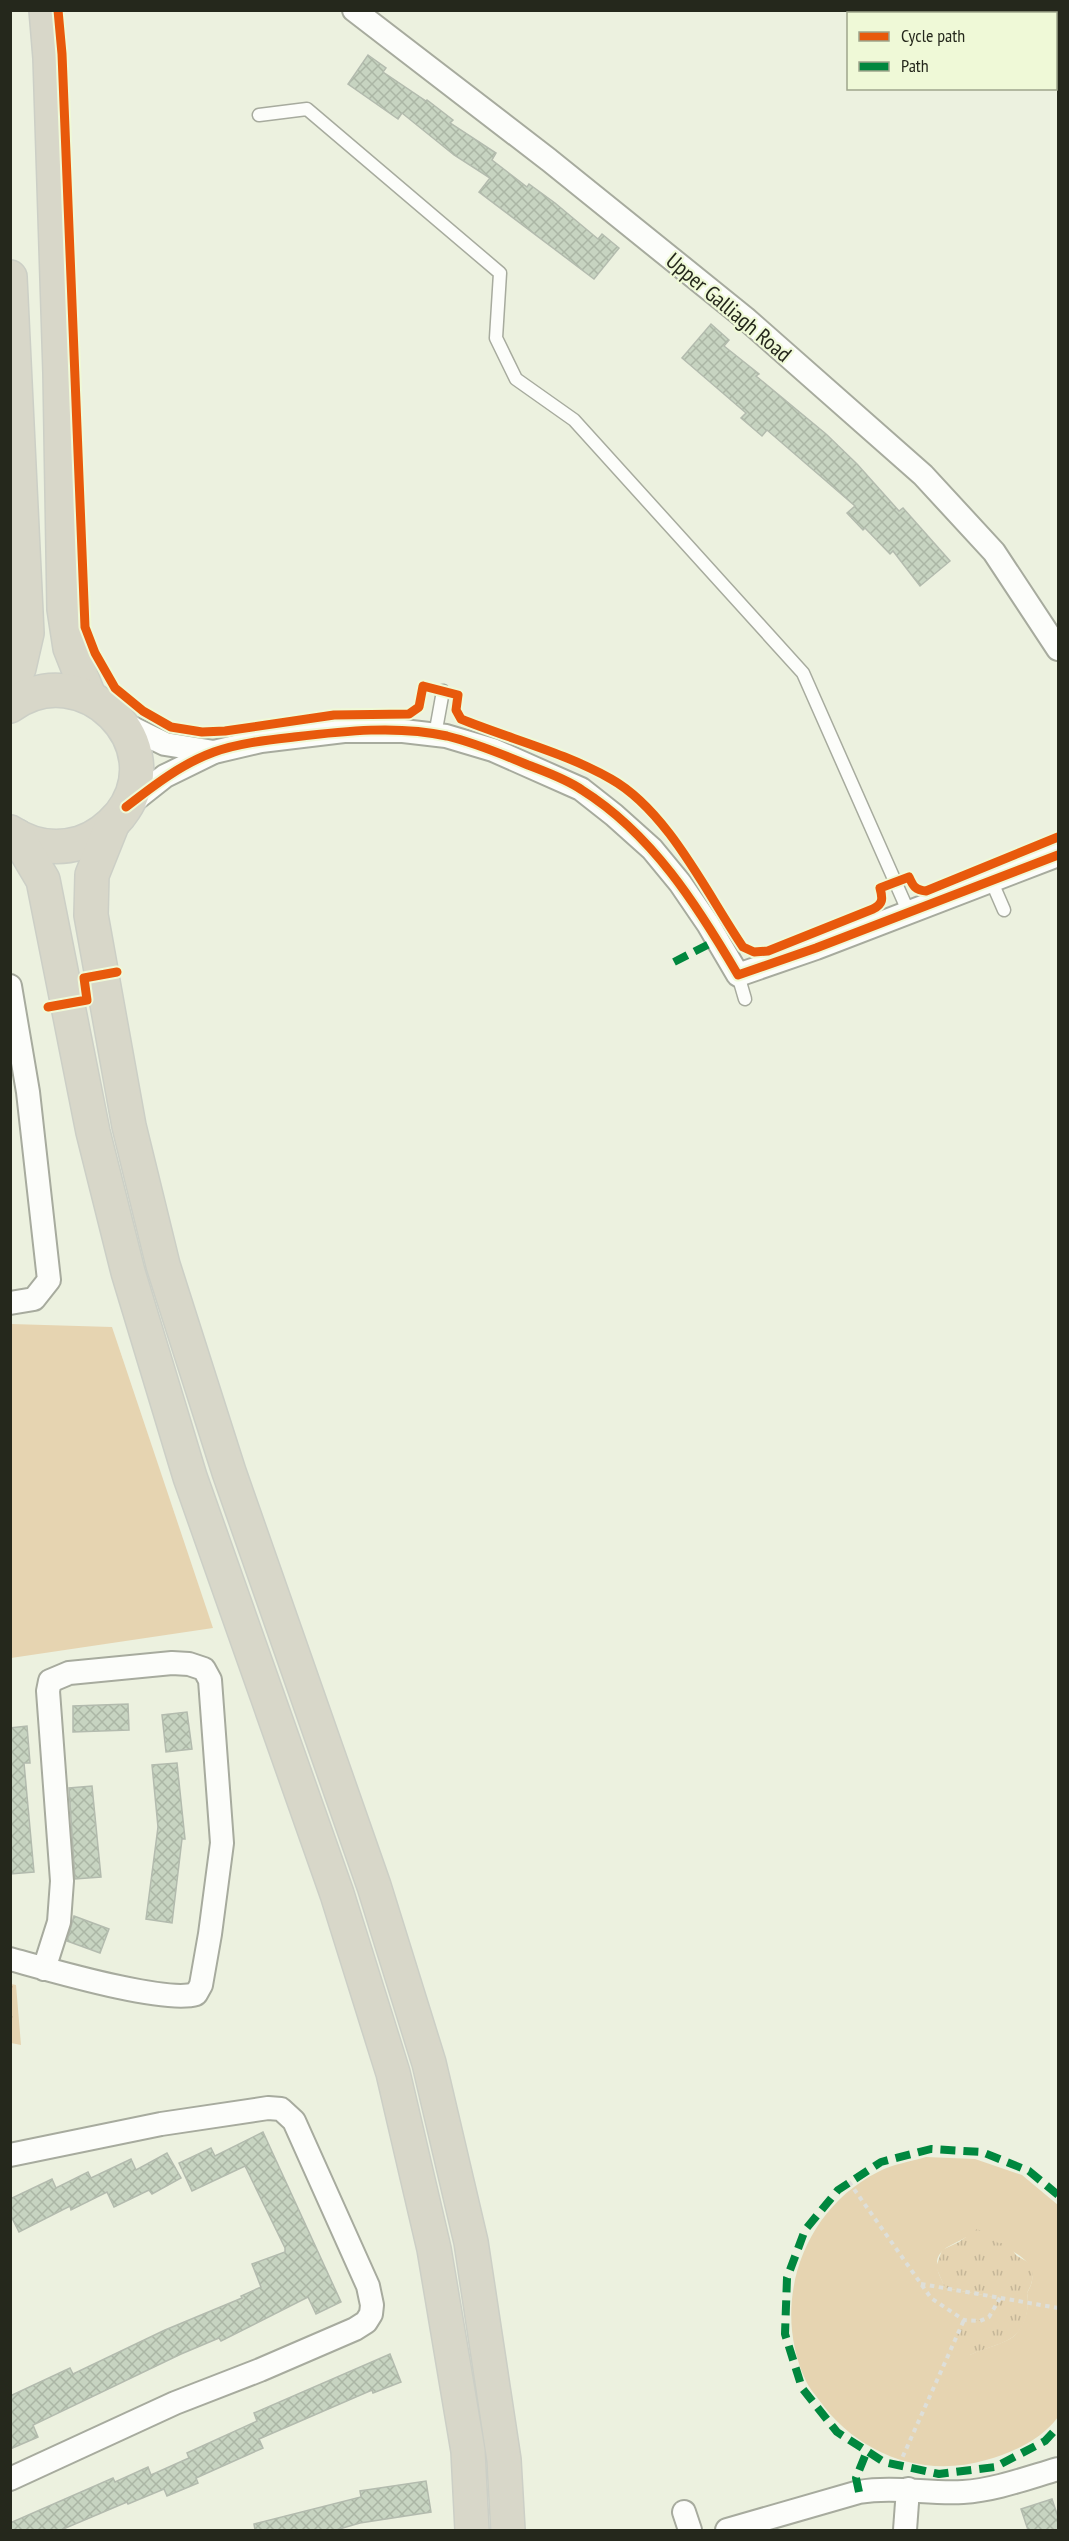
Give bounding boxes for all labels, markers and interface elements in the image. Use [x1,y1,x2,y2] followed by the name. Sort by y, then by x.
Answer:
[847,12,1057,90] legend
[901,24,965,47] text: Cycle path
[901,54,929,77] text: Path
[661,246,797,368] street label: Upper Galliagh Road

